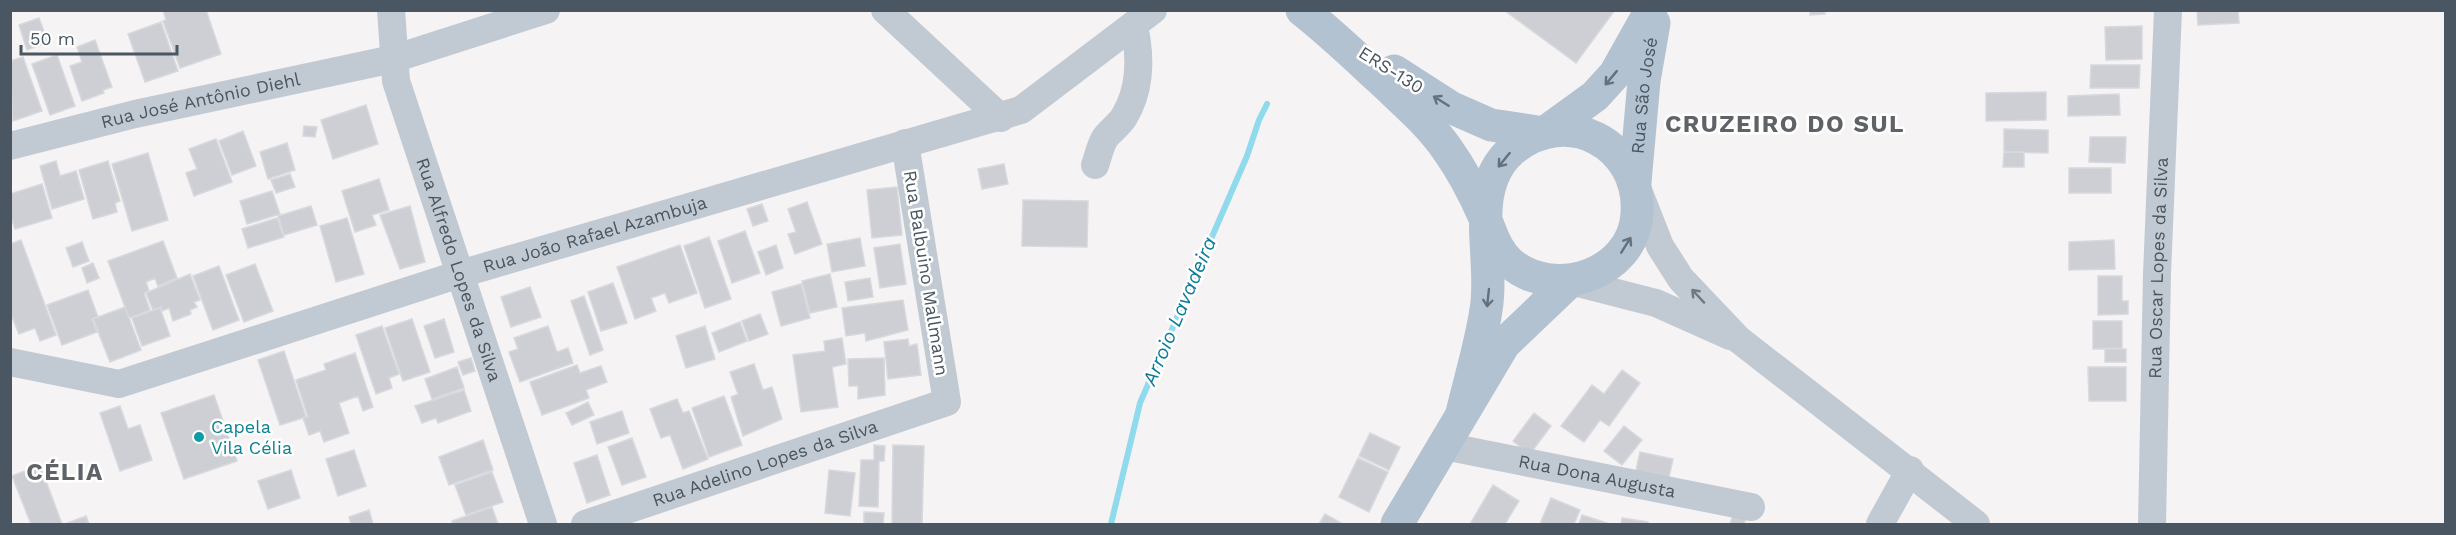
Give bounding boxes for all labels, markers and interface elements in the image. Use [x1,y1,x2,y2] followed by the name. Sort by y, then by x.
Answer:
[21,18,177,56] scale bar
[30,28,75,49] text: 50 m
[1627,35,1661,155] street label: Rua São José
[1355,42,1427,98] street label: ERS-130
[99,68,303,132] street label: Rua José Antônio Diehl
[1604,70,1617,86] one-way arrow
[1433,95,1450,107] one-way arrow
[1665,110,1905,138] district label: CRUZEIRO DO SUL
[1497,152,1510,168] one-way arrow
[412,155,506,384] street label: Rua Alfredo Lopes da Silva
[2144,157,2172,379] street label: Rua Oscar Lopes da Silva
[900,169,953,377] street label: Rua Balbuino Mallmann
[480,191,709,277] street label: Rua João Rafael Azambuja
[1137,233,1221,390] water label: Arroio Lavadeira
[1620,237,1632,254] one-way arrow
[1482,287,1493,307] one-way arrow
[1691,289,1705,304] one-way arrow
[649,415,880,511] street label: Rua Adelino Lopes da Silva
[211,416,292,458] place label: Capela Vila Célia
[192,430,206,444] marker: Capela Vila Célia
[1517,450,1677,502] street label: Rua Dona Augusta
[26,458,104,486] district label: CÉLIA

